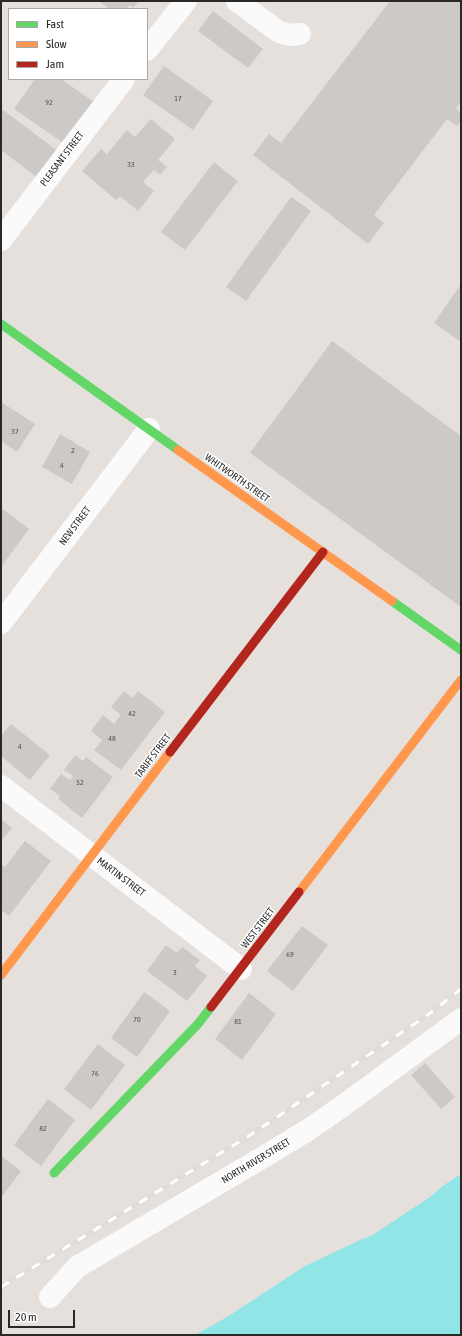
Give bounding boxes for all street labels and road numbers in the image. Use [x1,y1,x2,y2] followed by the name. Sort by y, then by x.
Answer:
[38,129,86,189] street label: PLEASANT STREET
[202,451,272,505] street label: WHITWORTH STREET
[57,504,93,548] street label: NEW STREET
[132,731,174,781] street label: TARIFF STREET
[95,855,147,899] street label: MARTIN STREET
[239,905,277,951] street label: WEST STREET
[220,1136,292,1186] street label: NORTH RIVER STREET

